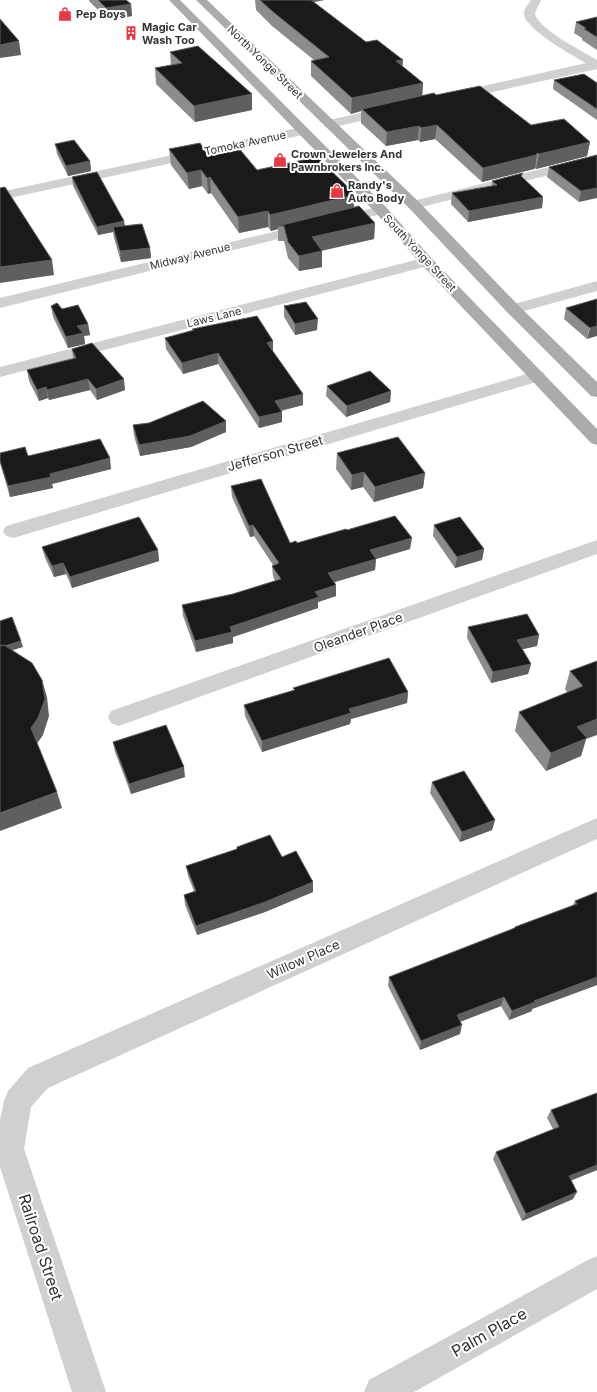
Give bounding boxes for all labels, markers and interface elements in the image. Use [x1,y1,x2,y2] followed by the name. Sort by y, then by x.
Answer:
[57,6,73,22] shop icon: Pep Boys
[76,7,126,21] place label: Pep Boys
[142,20,197,47] place label: Magic Car Wash Too
[224,22,306,102] street label: North Yonge Street
[123,25,139,41] building icon: Magic Car Wash Too
[203,128,287,158] street label: Tomoka Avenue
[291,147,402,174] place label: Crown Jewelers And Pawnbrokers Inc.
[272,152,288,168] shop icon: Crown Jewelers And Pawnbrokers Inc.
[348,178,404,205] place label: Randy's Auto Body
[329,183,345,199] shop icon: Randy's Auto Body
[381,212,460,295] street label: South Yonge Street
[148,239,232,273] street label: Midway Avenue
[185,303,243,331] street label: Laws Lane
[225,432,325,474] street label: Jefferson Street
[311,608,405,656] street label: Oleander Place
[264,936,342,982] street label: Willow Place
[14,1191,68,1303] street label: Railroad Street
[448,1303,530,1361] street label: Palm Place

